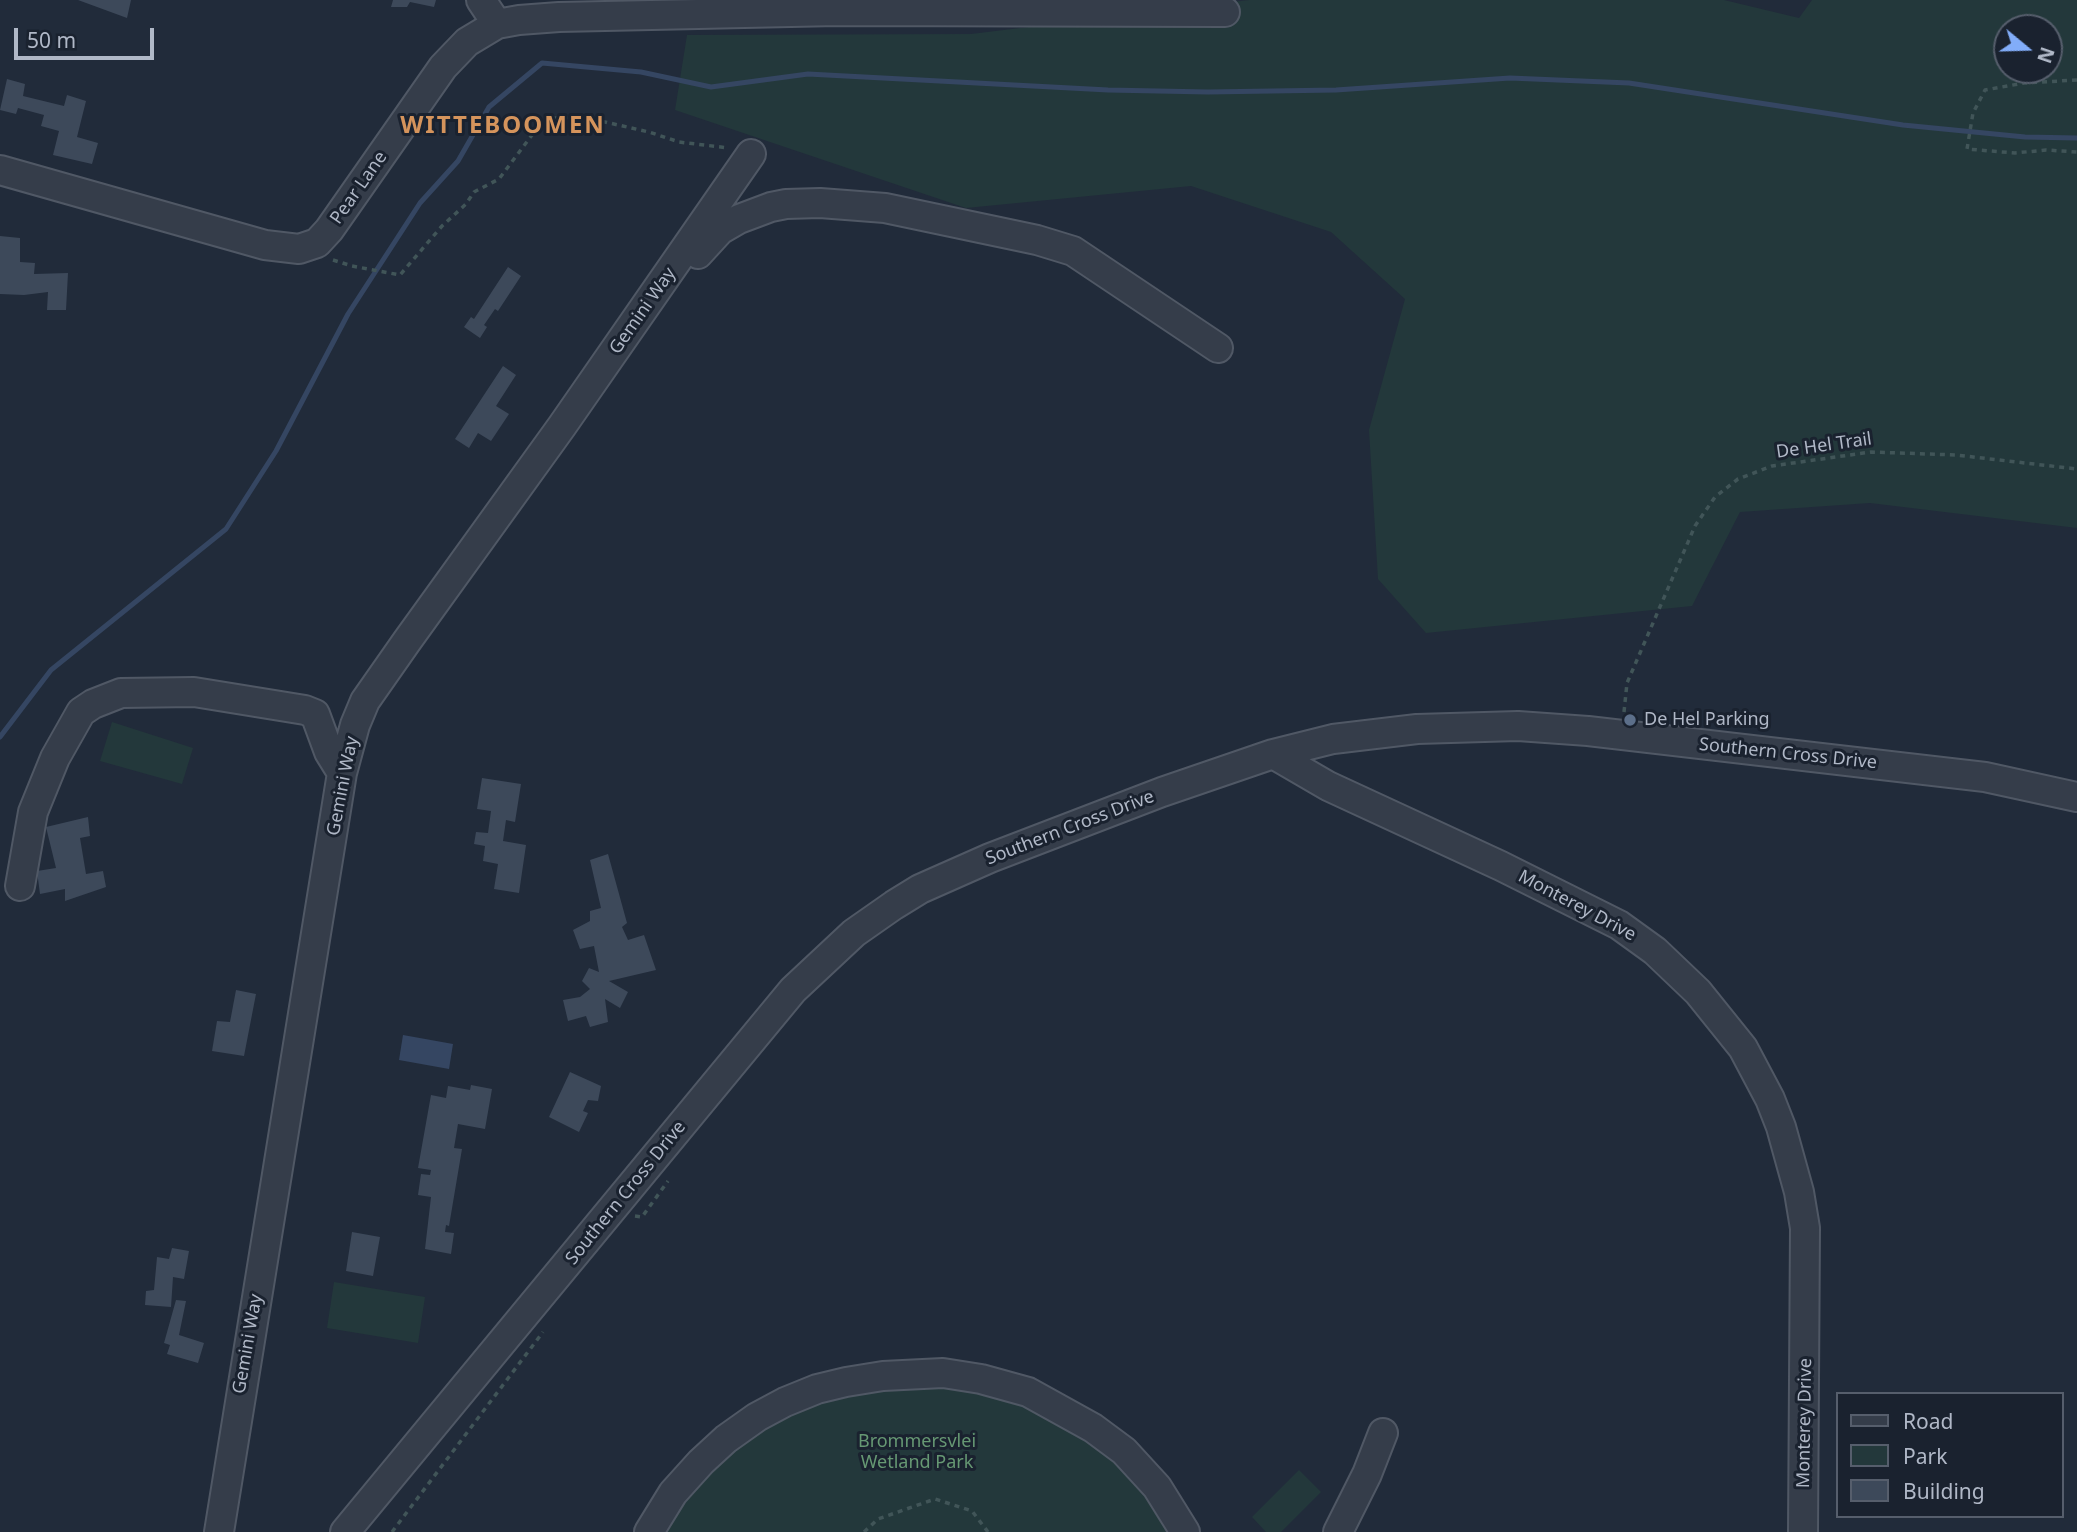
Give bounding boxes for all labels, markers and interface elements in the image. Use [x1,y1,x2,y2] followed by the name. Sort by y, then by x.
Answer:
[18,14,158,58] scale bar
[1993,14,2063,84] north arrow
[27,26,76,54] text: 50 m
[2031,44,2061,67] text: N
[402,112,604,140] district label: WITTEBOOMEN
[326,147,392,229] street label: Pear Lane
[605,264,681,358] street label: Gemini Way
[1775,429,1873,463] street label: De Hel Trail
[1644,709,1770,731] place label: De Hel Parking
[1622,712,1638,728] marker: De Hel Parking
[323,734,363,838] street label: Gemini Way
[1698,734,1878,774] street label: Southern Cross Drive
[983,786,1157,870] street label: Southern Cross Drive
[1514,866,1640,946] street label: Monterey Drive
[561,1117,691,1269] street label: Southern Cross Drive
[229,1292,267,1396] street label: Gemini Way
[1793,1358,1817,1488] street label: Monterey Drive
[1836,1392,2063,1518] legend
[1903,1407,1953,1435] text: Road
[858,1431,976,1474] park label: Brommersvlei Wetland Park
[1903,1442,1947,1470] text: Park
[1903,1477,1985,1505] text: Building

